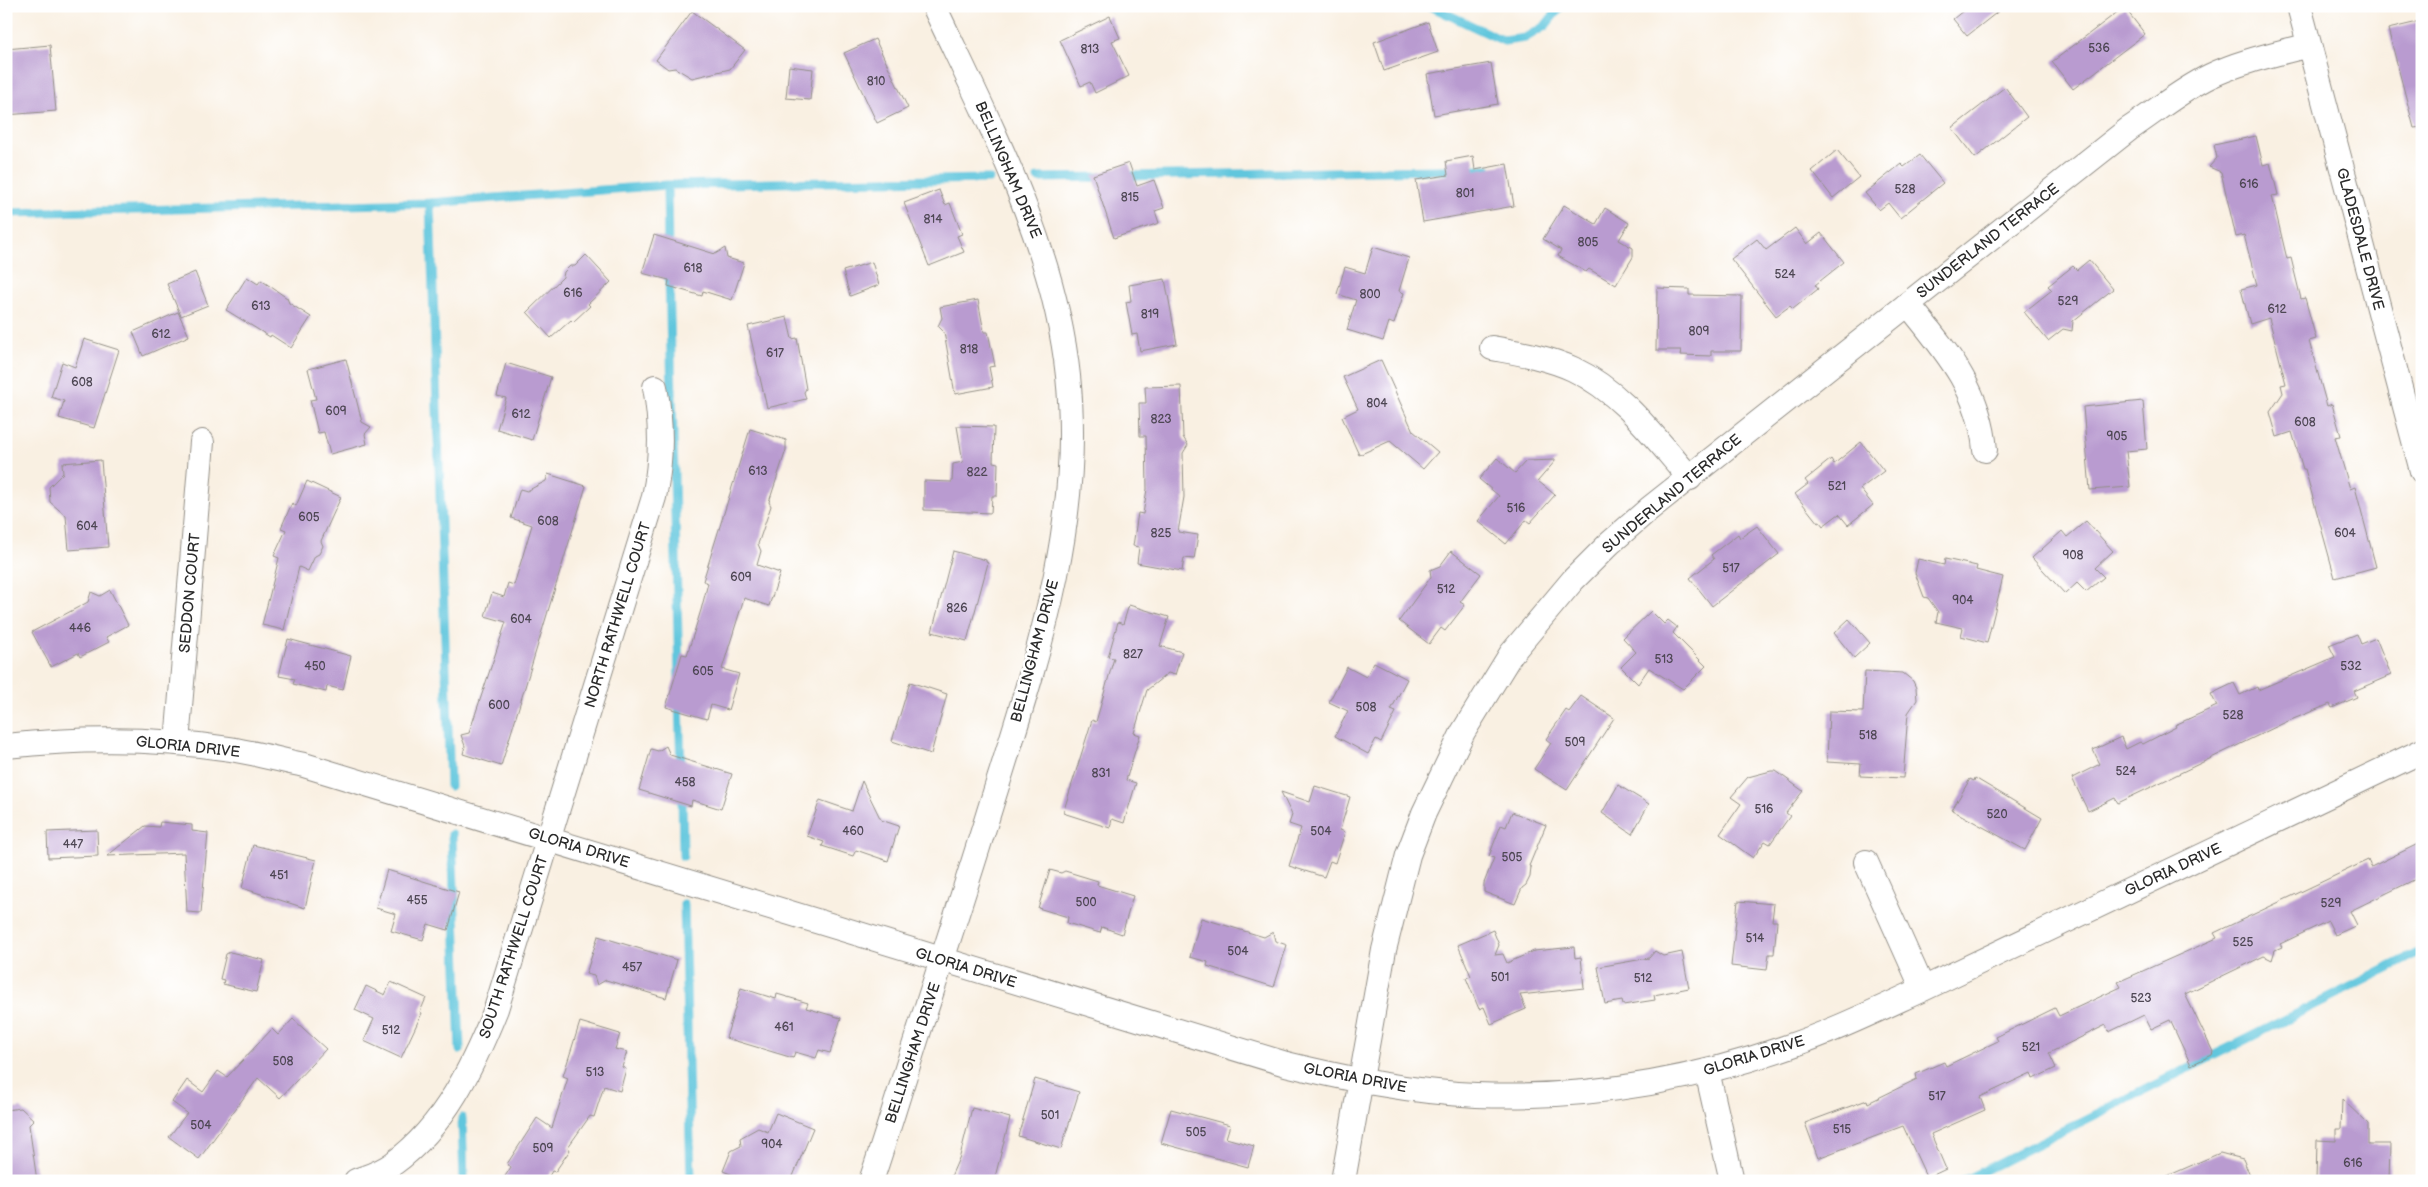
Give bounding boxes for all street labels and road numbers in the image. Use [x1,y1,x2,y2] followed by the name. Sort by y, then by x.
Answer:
[971,99,1046,242] street label: BELLINGHAM DRIVE
[2332,166,2388,312] street label: GLADESDALE DRIVE
[1913,179,2063,303] street label: SUNDERLAND TERRACE
[1598,430,1746,558] street label: SUNDERLAND TERRACE
[581,520,655,710] street label: NORTH RATHWELL COURT
[175,532,205,654] street label: SEDDON COURT
[1007,577,1063,725] street label: BELLINGHAM DRIVE
[135,732,241,762] street label: GLORIA DRIVE
[526,824,632,872] street label: GLORIA DRIVE
[2121,839,2225,901] street label: GLORIA DRIVE
[475,853,553,1041] street label: SOUTH RATHWELL COURT
[913,944,1019,992] street label: GLORIA DRIVE
[881,980,945,1126] street label: BELLINGHAM DRIVE
[1701,1032,1807,1080] street label: GLORIA DRIVE
[1302,1059,1408,1097] street label: GLORIA DRIVE

